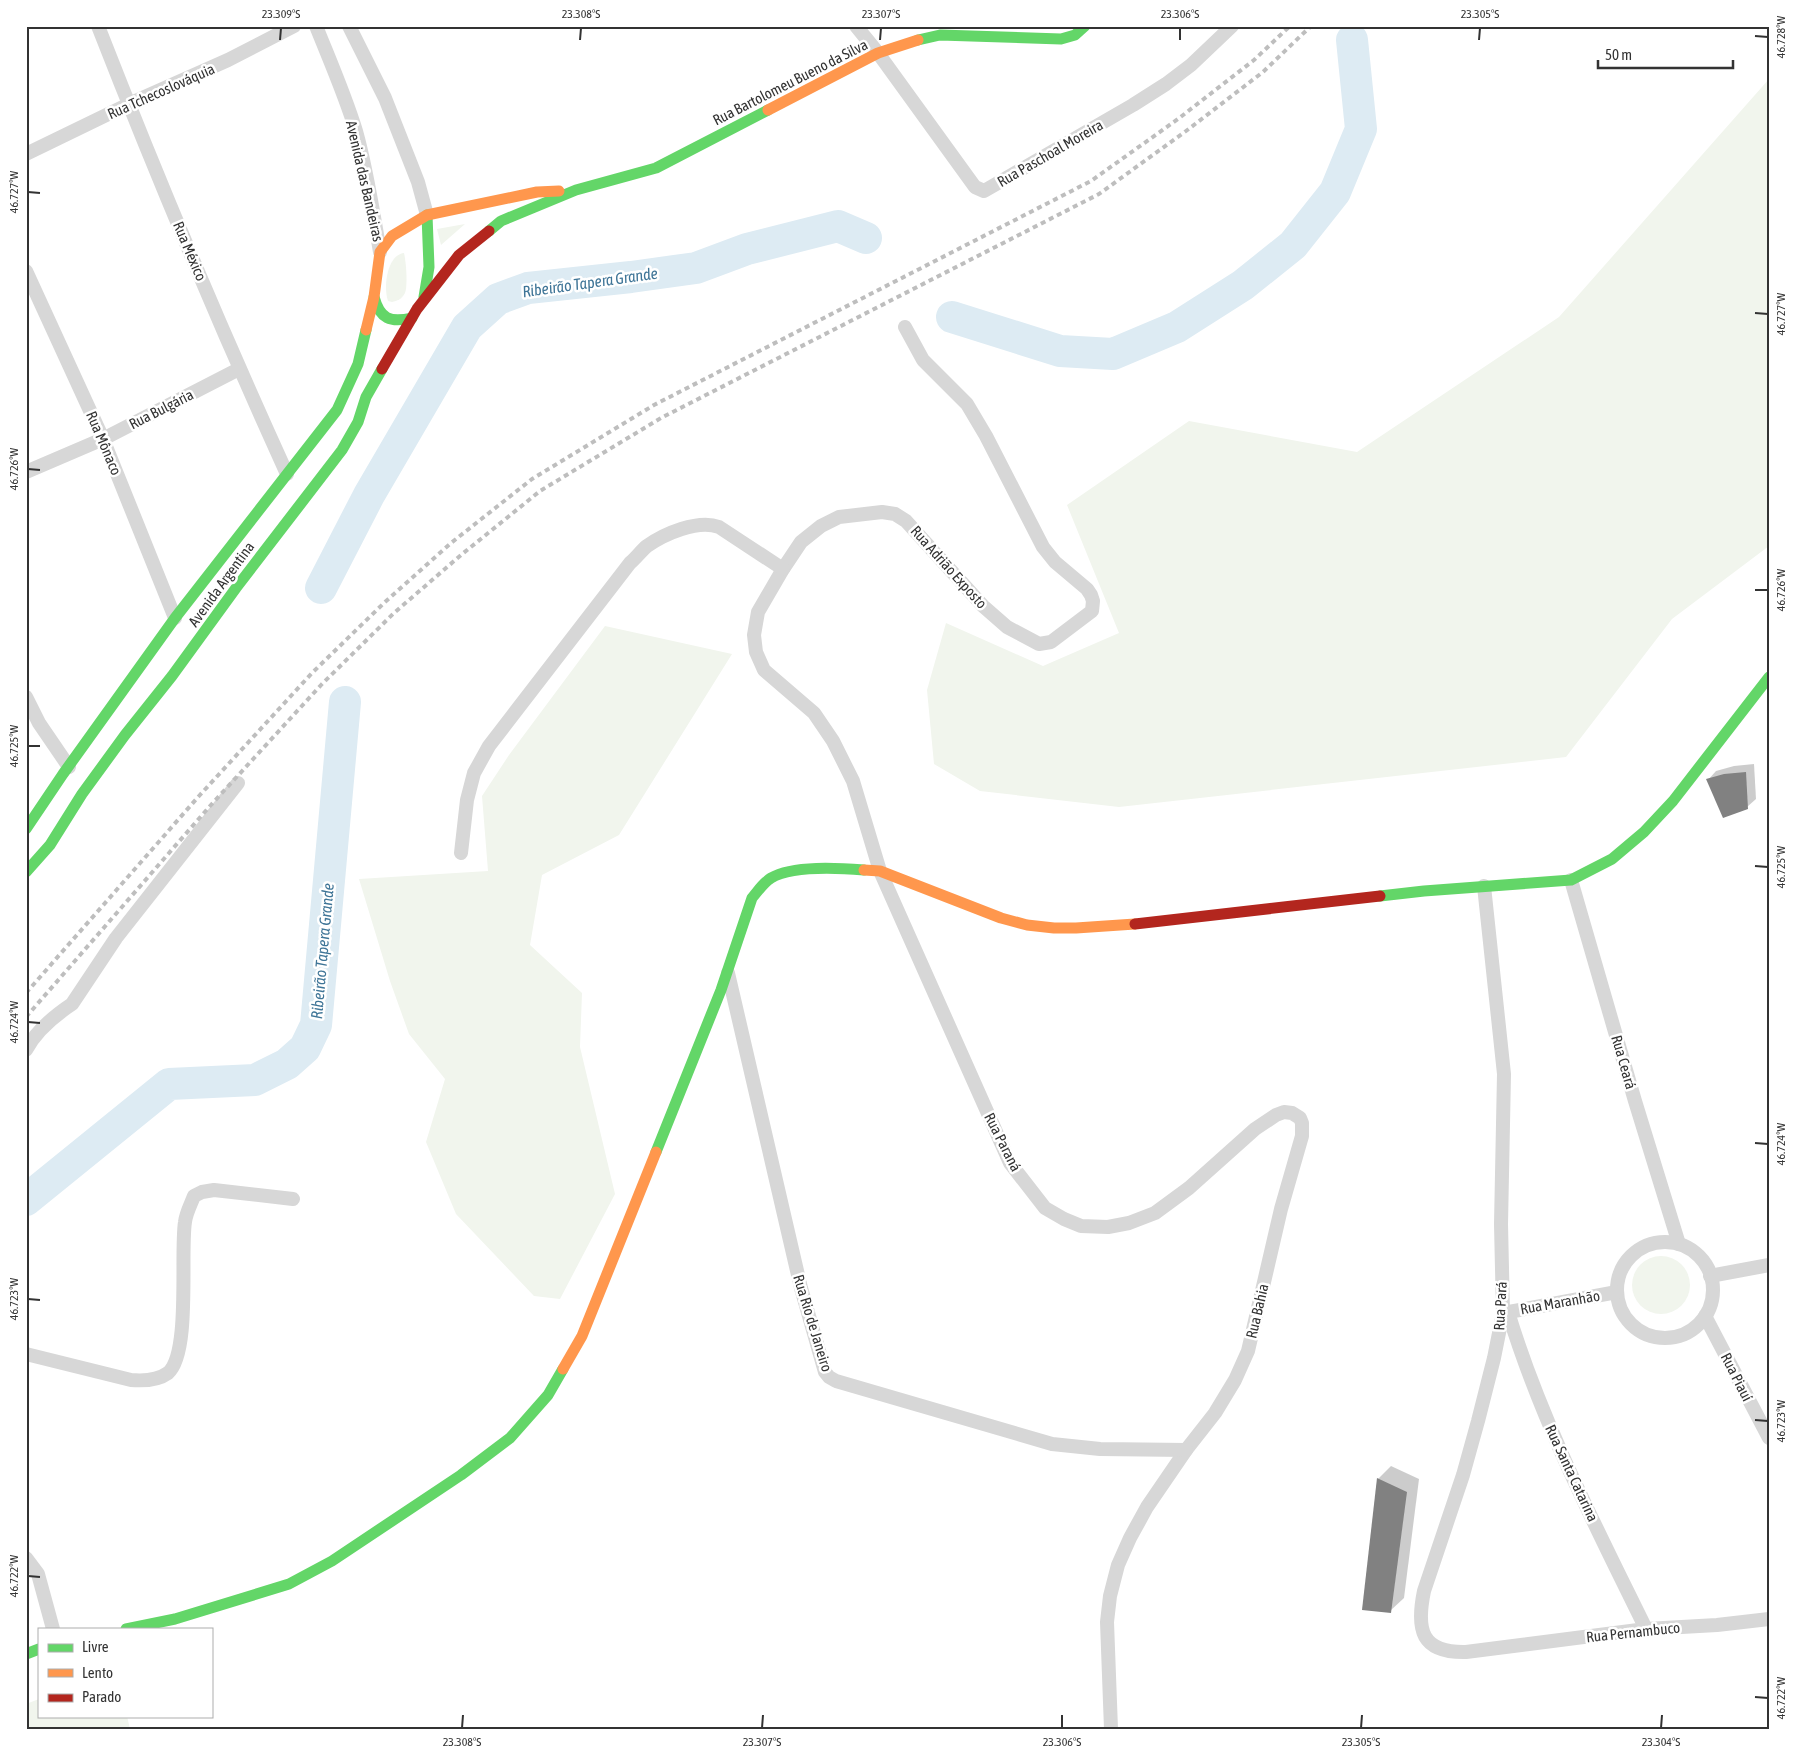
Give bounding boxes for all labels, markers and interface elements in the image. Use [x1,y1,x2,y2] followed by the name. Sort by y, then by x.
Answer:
[262,7,300,21] text: 23.309°S
[562,7,600,21] text: 23.308°S
[862,7,900,21] text: 23.307°S
[1161,7,1199,21] text: 23.306°S
[1461,7,1499,21] text: 23.305°S
[1774,16,1788,58] text: 46.728°W
[710,36,870,128] street label: Rua Bartolomeu Bueno da Silva
[1598,38,1732,70] scale bar
[1605,46,1632,63] text: 50 m
[105,60,217,122] street label: Rua Tchecoslováquia
[994,116,1106,190] street label: Rua Paschoal Moreira
[343,119,387,243] street label: Avenida das Bandeiras
[7,171,21,213] text: 46.727°W
[170,219,210,283] street label: Rua México
[521,264,659,301] water label: Ribeirão Tapera Grande
[1774,293,1788,335] text: 46.727°W
[126,386,196,432] street label: Rua Bulgária
[83,409,125,477] street label: Rua Mônaco
[7,448,21,490] text: 46.726°W
[907,522,991,612] street label: Rua Adrião Exposto
[185,538,257,630] street label: Avenida Argentina
[1774,569,1788,611] text: 46.726°W
[7,725,21,767] text: 46.725°W
[1774,846,1788,888] text: 46.725°W
[307,882,338,1020] water label: Ribeirão Tapera Grande
[7,1001,21,1043] text: 46.724°W
[1608,1033,1640,1091] street label: Rua Ceará
[981,1110,1025,1174] street label: Rua Paraná
[1774,1123,1788,1165] text: 46.724°W
[790,1272,836,1374] street label: Rua Rio de Janeiro
[7,1278,21,1320] text: 46.723°W
[1490,1281,1510,1331] street label: Rua Pará
[1242,1282,1272,1340] street label: Rua Bahia
[1519,1287,1601,1317] street label: Rua Maranhão
[1718,1350,1757,1404] street label: Rua Piauí
[1774,1400,1788,1442] text: 46.723°W
[1542,1422,1602,1524] street label: Rua Santa Catarina
[7,1555,21,1597] text: 46.722°W
[1585,1619,1681,1645] street label: Rua Pernambuco
[38,1628,212,1718] legend
[82,1638,109,1655] text: Livre
[82,1664,113,1681] text: Lento
[1774,1677,1788,1719] text: 46.722°W
[82,1688,121,1705] text: Parado
[443,1735,481,1749] text: 23.308°S
[743,1735,781,1749] text: 23.307°S
[1043,1735,1081,1749] text: 23.306°S
[1342,1735,1380,1749] text: 23.305°S
[1642,1735,1680,1749] text: 23.304°S

